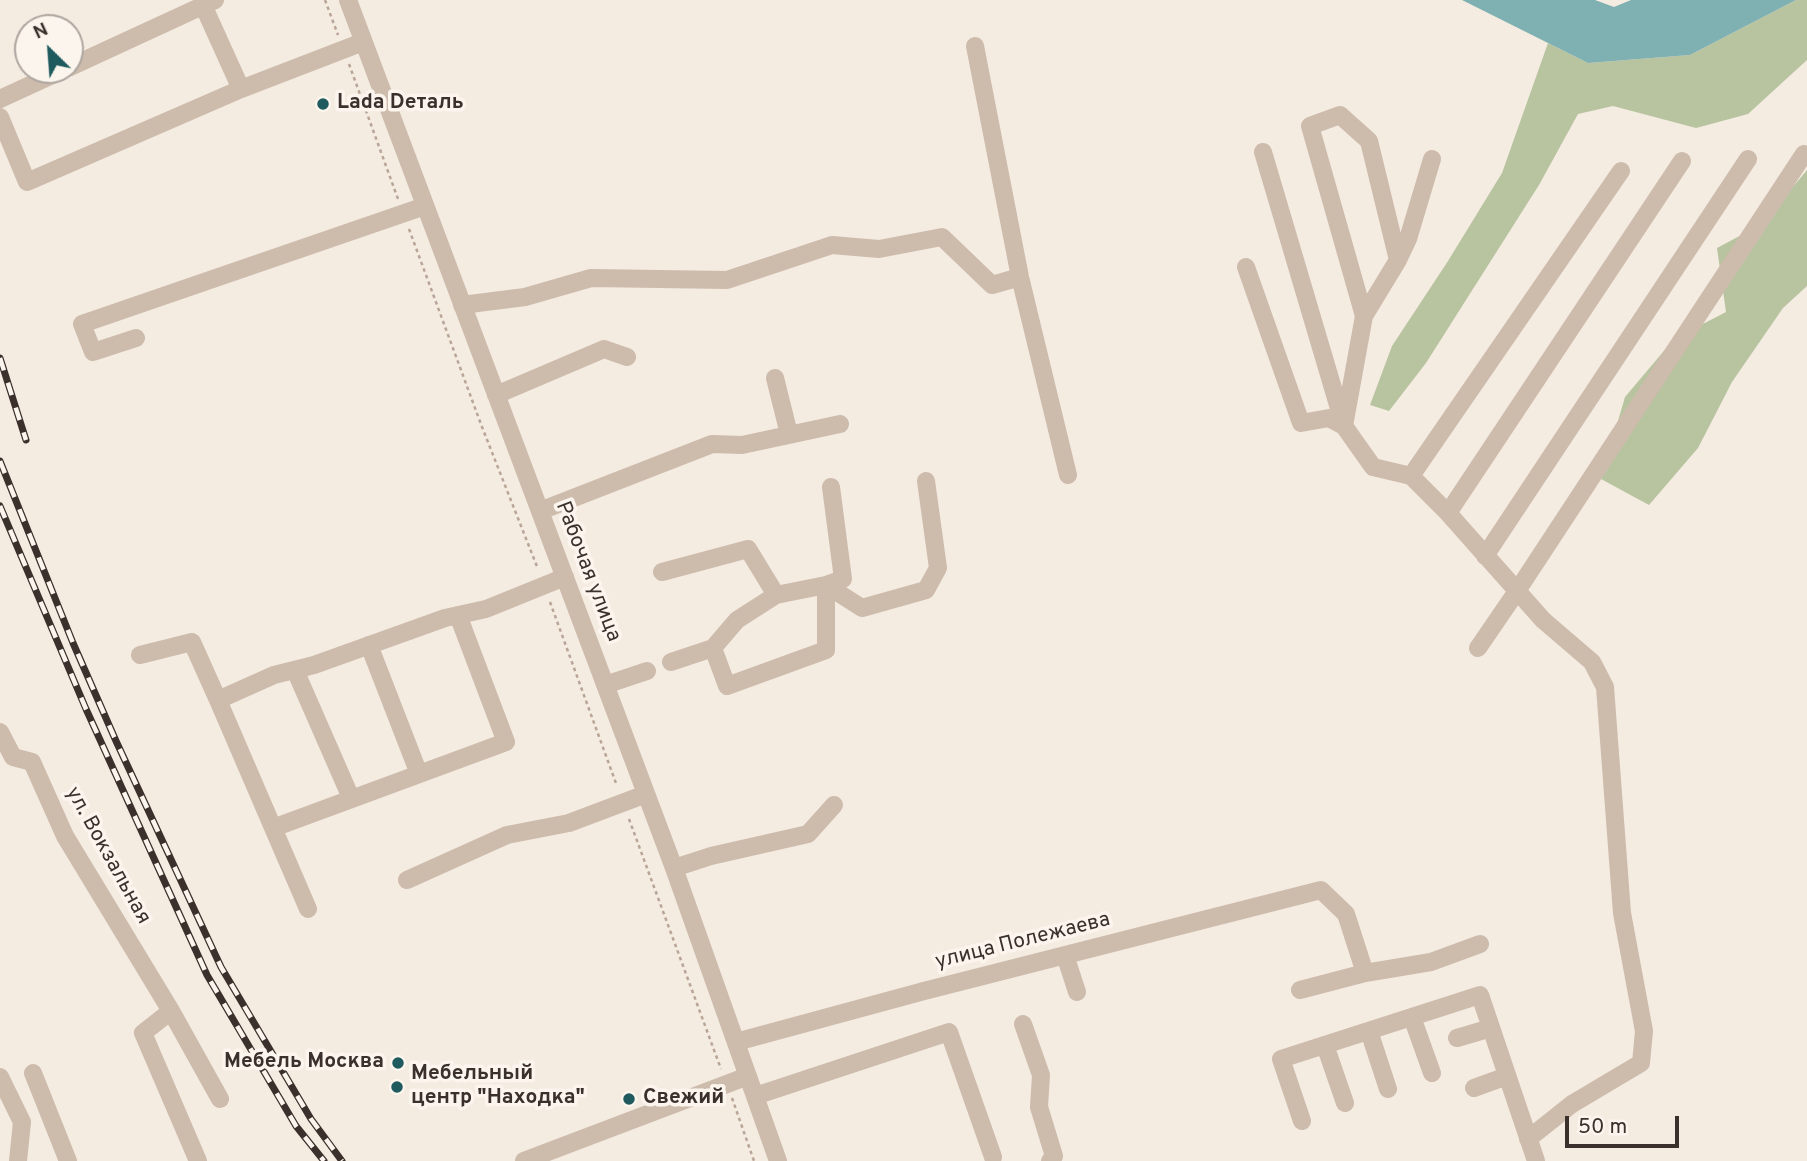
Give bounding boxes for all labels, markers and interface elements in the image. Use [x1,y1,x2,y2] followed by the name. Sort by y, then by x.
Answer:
[14,14,84,84] north arrow
[30,18,52,46] text: N
[337,91,464,117] place label: Lada Dеталь
[315,96,331,112] marker: Lada Dеталь
[549,498,625,646] street label: Рабочая улица
[59,783,155,929] street label: ул. Вокзальная
[933,908,1113,976] street label: улица Полежаева
[224,1050,384,1076] place label: Мебель Москва
[390,1055,406,1071] marker: Мебель Москва
[411,1062,585,1112] place label: Мебельный центр "Находка"
[389,1079,405,1095] marker: Мебельный центр "Находка"
[643,1086,724,1112] place label: Свежий
[621,1091,637,1107] marker: Свежий
[1569,1102,1683,1146] scale bar
[1578,1114,1627,1141] text: 50 m

